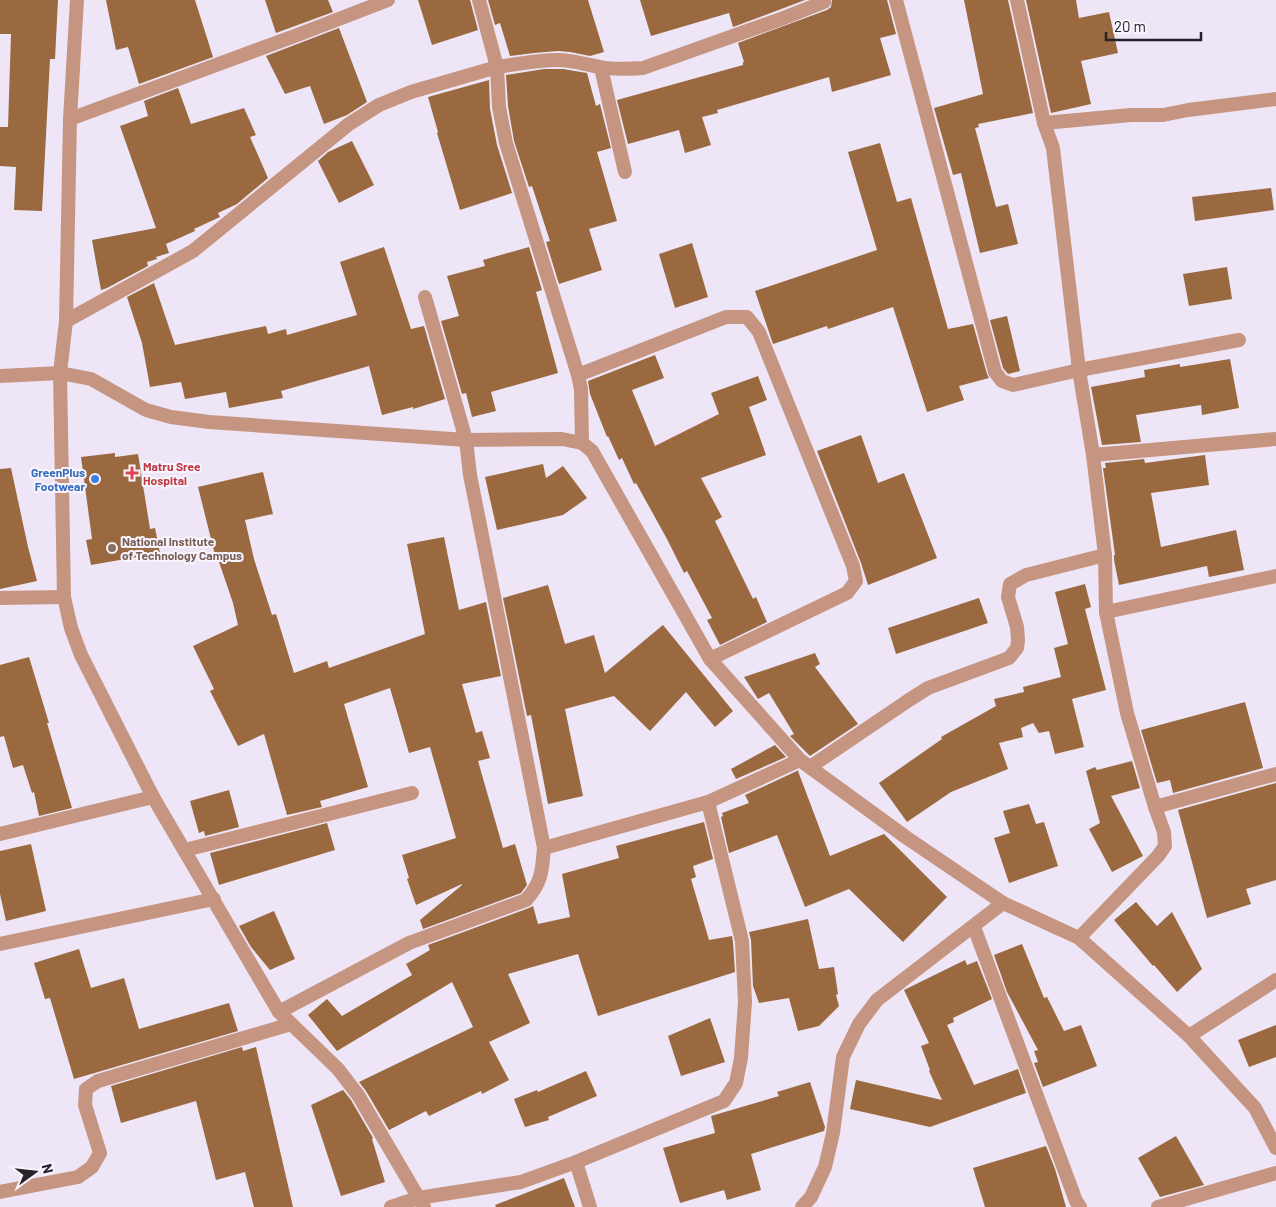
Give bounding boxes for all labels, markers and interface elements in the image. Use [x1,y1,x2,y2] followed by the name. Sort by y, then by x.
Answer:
[1106,10,1201,42] scale bar
[1114,17,1146,35] text: 20 m
[143,459,201,487] place label: Matru Sree Hospital
[31,465,85,493] place label: GreenPlus Footwear
[125,466,139,480] marker: Matru Sree Hospital
[89,473,101,485] marker: GreenPlus Footwear
[122,534,242,562] place label: National Institute of Technology Campus
[106,542,118,554] marker: National Institute of Technology Campus
[10,1147,60,1197] north arrow
[39,1162,57,1175] text: N

